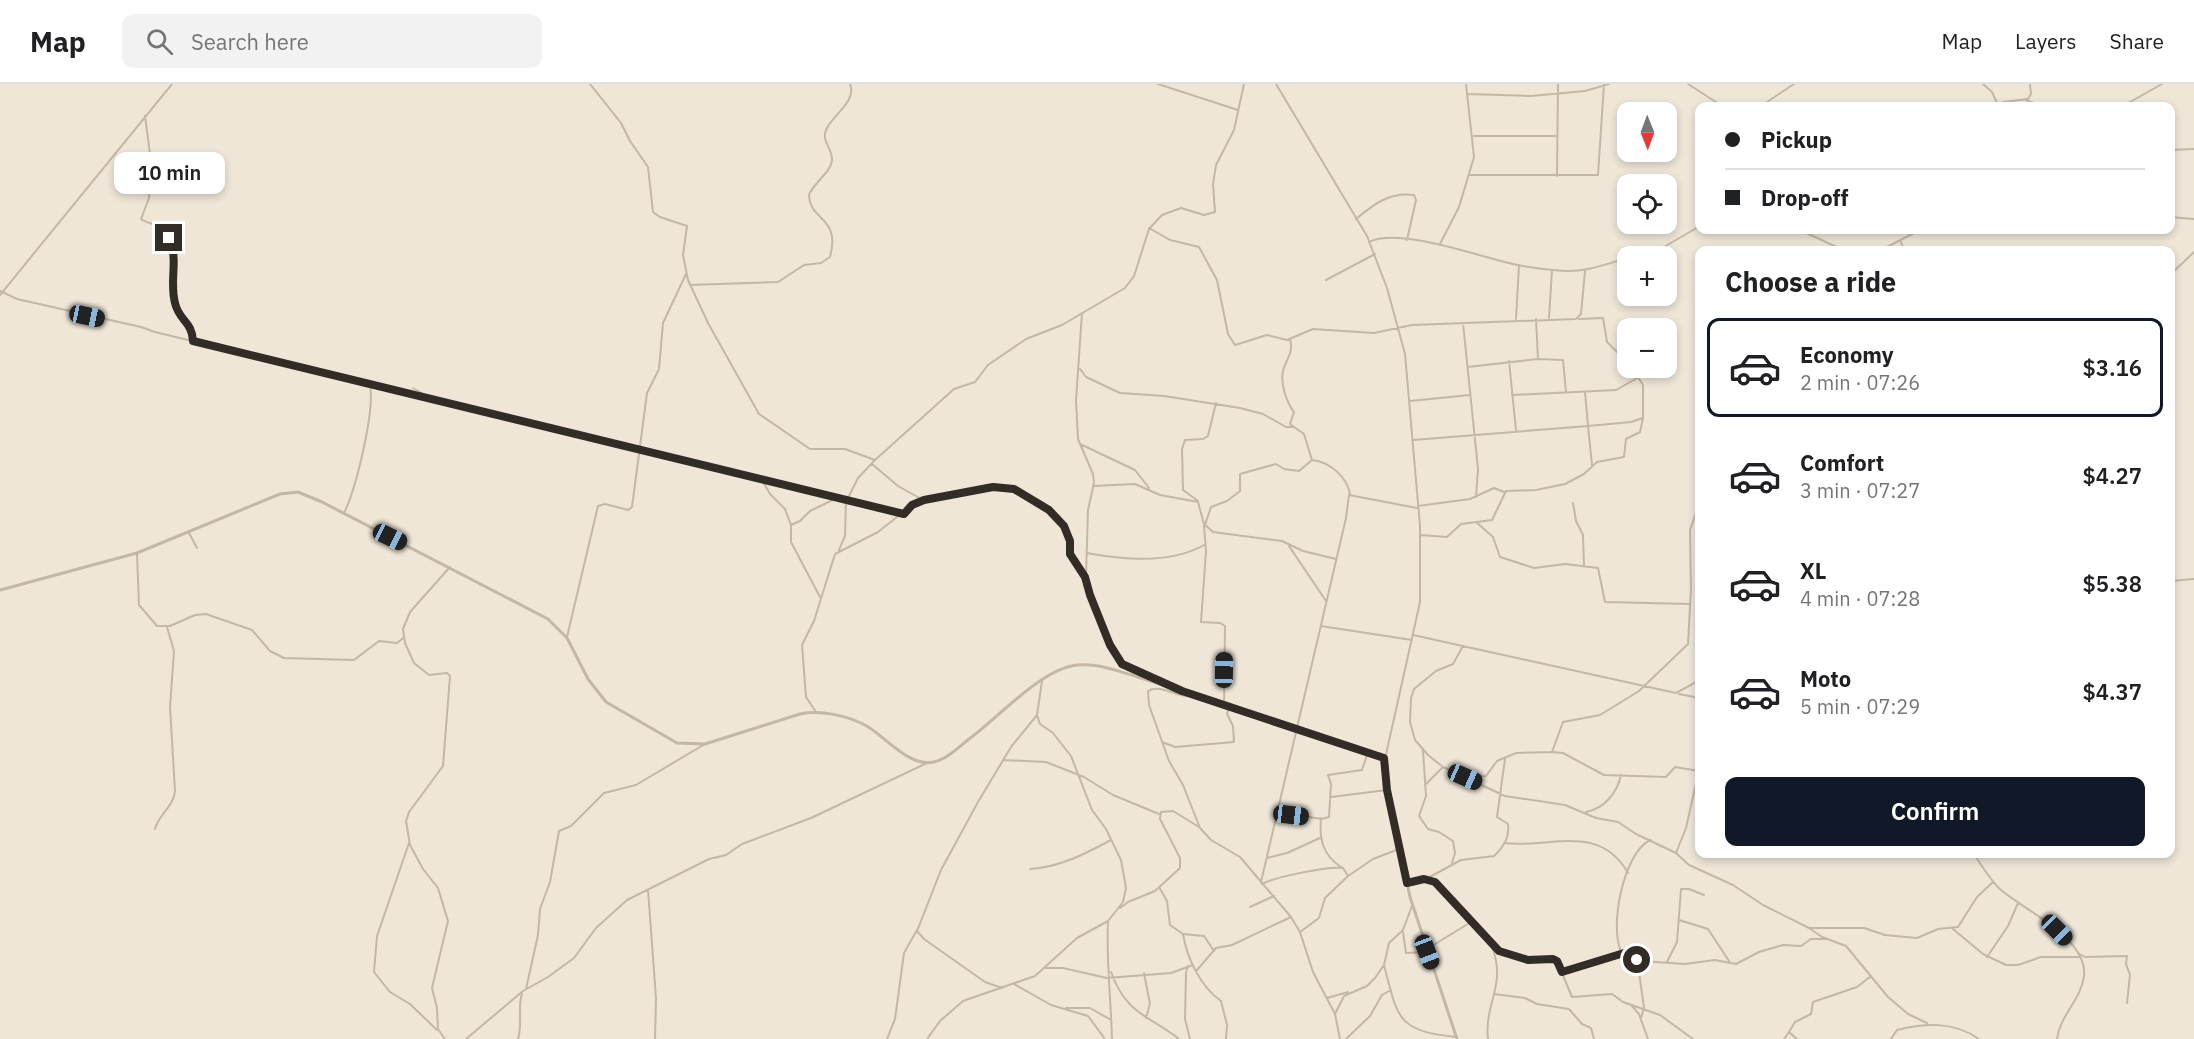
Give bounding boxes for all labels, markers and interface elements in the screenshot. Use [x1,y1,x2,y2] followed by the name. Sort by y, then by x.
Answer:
[122,14,542,68] search box
[30,23,86,60] text: Map
[143,25,176,58] icon: search
[191,27,309,56] text: Search here
[1942,27,1982,55] text: Map
[2015,27,2077,55] text: Layers
[2110,27,2164,55] text: Share
[1617,102,1677,162] north arrow
[1617,102,1677,378] map controls
[1761,125,1832,154] text: Pickup
[114,151,225,193] callout: 10 min
[138,159,201,186] text: 10 min
[1617,174,1677,234] button: locate
[1761,183,1848,212] text: Drop-off
[155,224,182,251] route end
[1617,246,1677,306] button: +
[1725,264,1896,299] text: Choose a ride
[68,303,106,329] car
[1617,318,1677,378] button: −
[1800,340,1894,369] text: Economy
[1728,341,1782,395] icon: car
[2083,353,2142,382] text: $3.16
[1800,369,1920,396] text: 2 min · 07:26
[1800,448,1884,477] text: Comfort
[1728,449,1782,503] icon: car
[2083,461,2142,490] text: $4.27
[1800,477,1920,504] text: 3 min · 07:27
[370,521,410,553] car
[1800,556,1826,585] text: XL
[1728,557,1782,611] icon: car
[2083,569,2142,598] text: $5.38
[1800,585,1920,612] text: 4 min · 07:28
[1215,652,1233,688] car
[1800,664,1851,693] text: Moto
[1728,665,1782,719] icon: car
[2083,677,2142,706] text: $4.37
[1800,693,1920,720] text: 5 min · 07:29
[1445,761,1485,793] car
[1725,777,2145,846] button: Confirm
[1272,804,1310,826] car
[2038,911,2076,949] car
[1412,932,1442,972] car
[1623,946,1650,973] route start

